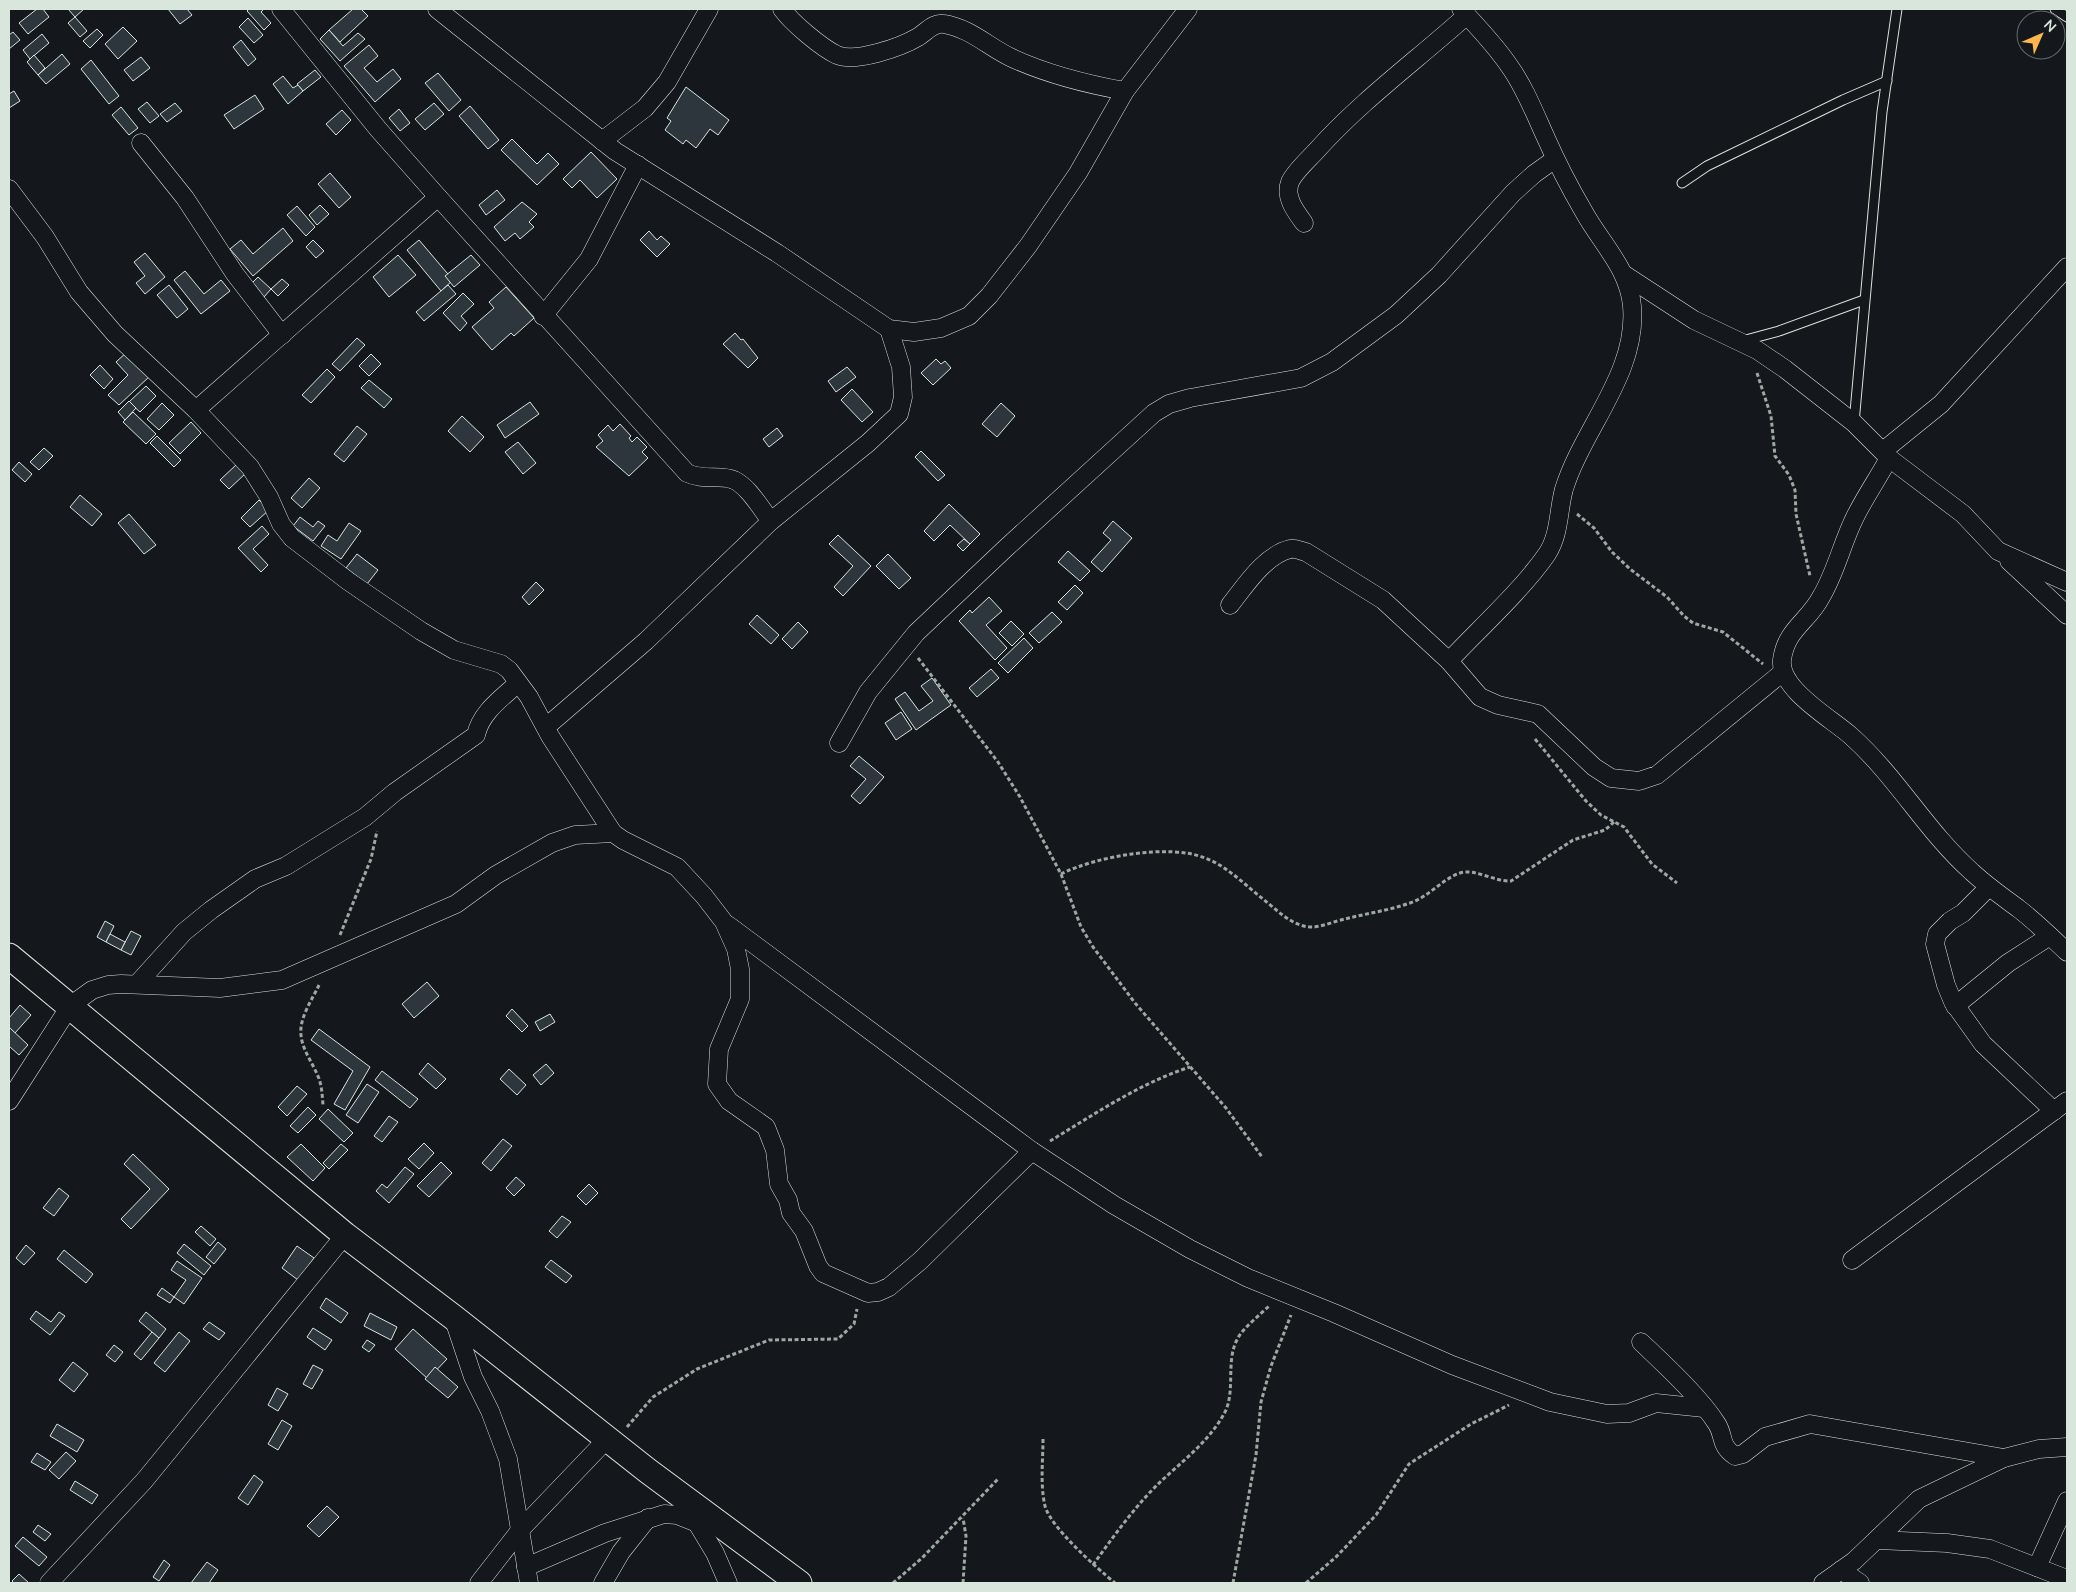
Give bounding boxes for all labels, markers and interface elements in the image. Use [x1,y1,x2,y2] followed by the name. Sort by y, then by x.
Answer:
[2016,10,2066,60] north arrow
[2040,16,2060,36] text: N

